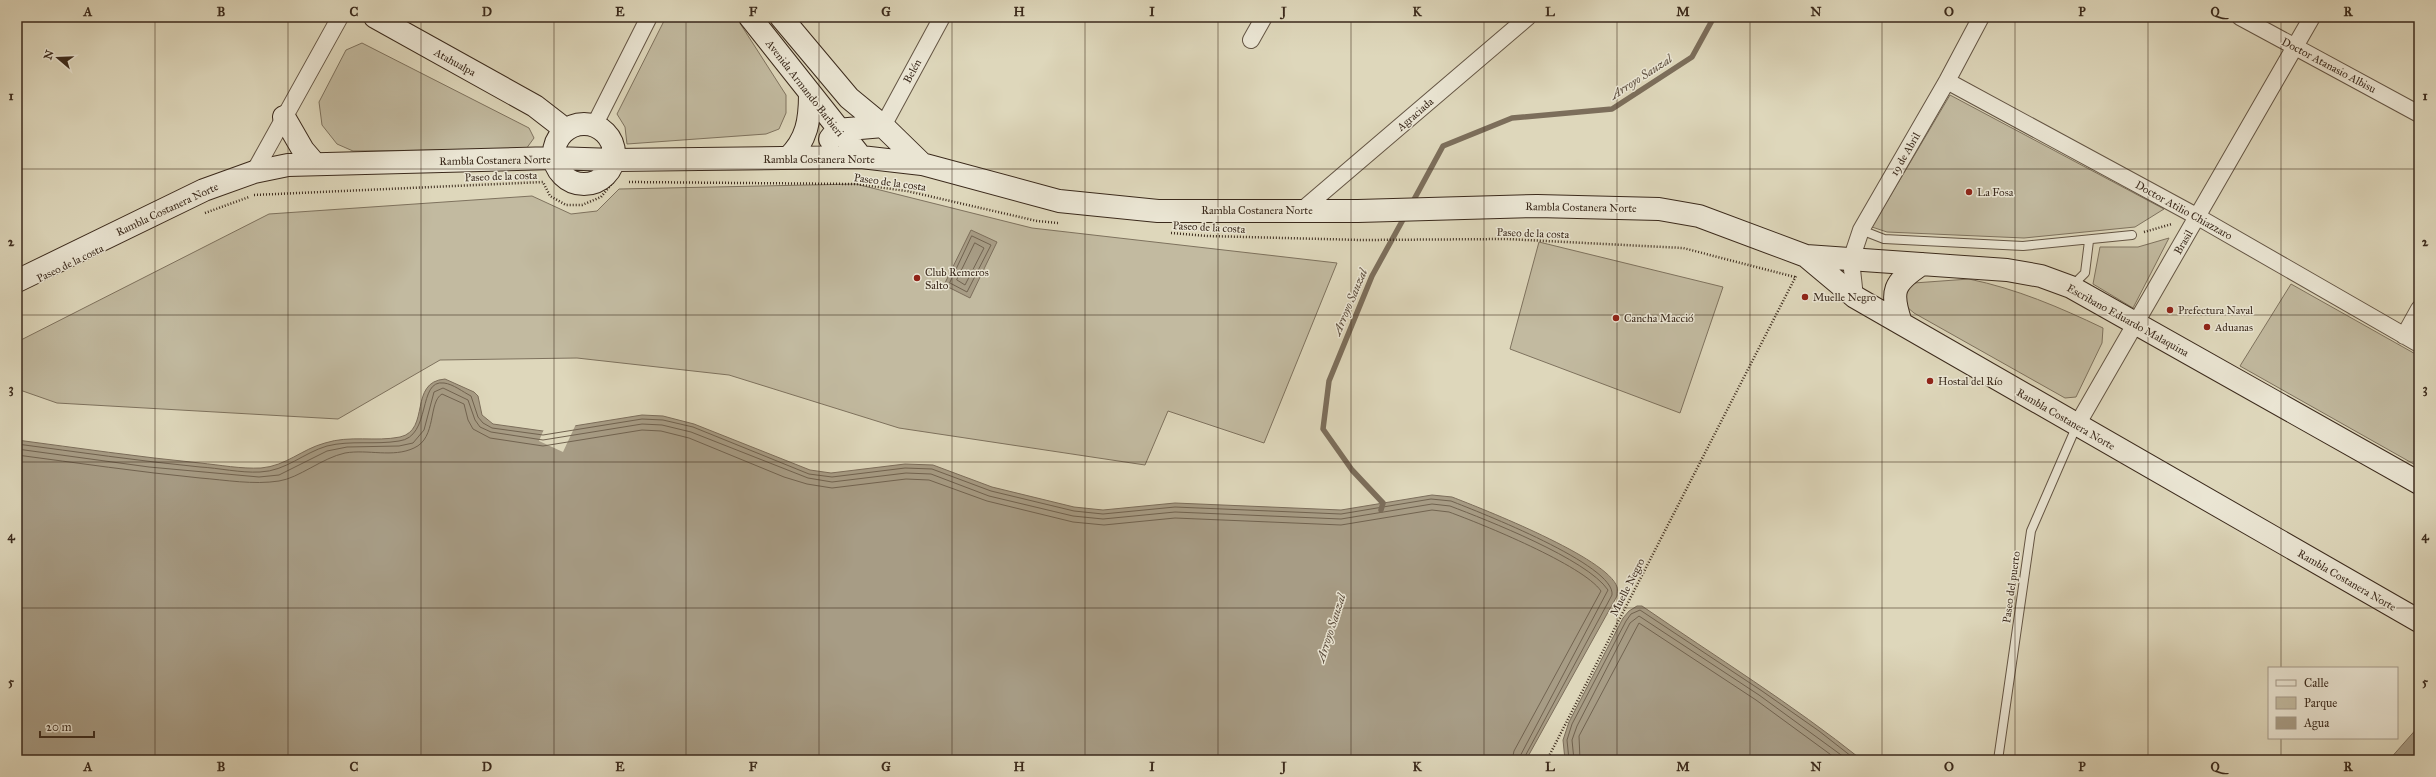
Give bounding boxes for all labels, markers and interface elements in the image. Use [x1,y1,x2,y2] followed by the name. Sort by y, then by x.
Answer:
[83,4,93,20] text: A
[217,4,226,20] text: B
[350,4,359,20] text: C
[482,4,492,20] text: D
[615,4,625,20] text: E
[749,4,758,20] text: F
[881,4,891,20] text: G
[1013,4,1025,20] text: H
[1149,4,1155,20] text: I
[1279,4,1287,20] text: J
[1412,4,1422,20] text: K
[1545,4,1555,20] text: L
[1676,4,1690,20] text: M
[1810,4,1822,20] text: N
[1944,4,1954,20] text: O
[2078,4,2086,20] text: P
[2210,4,2229,20] text: Q
[2343,4,2353,20] text: R
[2279,35,2378,96] street label: Doctor Atanasio Albisu
[762,37,846,139] street label: Avenida Armando Barbieri
[38,38,78,78] north arrow
[431,45,478,79] street label: Atahualpa
[41,48,57,61] text: N
[1606,51,1676,103] water label: Arroyo Sauzal
[901,57,924,85] street label: Belén
[8,88,14,104] text: 1
[2422,88,2428,104] text: 1
[1394,95,1436,134] street label: Agraciada
[1888,130,1923,178] street label: 19 de Abril
[439,153,551,168] street label: Rambla Costanera Norte
[763,153,875,166] street label: Rambla Costanera Norte
[465,169,538,184] street label: Paseo de la costa
[853,171,927,194] street label: Paseo de la costa
[2133,178,2235,243] street label: Doctor Atilio Chiazzaro
[114,180,221,239] street label: Rambla Costanera Norte
[1977,186,2014,199] place label: La Fosa
[1964,187,1974,197] marker: La Fosa
[1525,200,1637,215] street label: Rambla Costanera Norte
[1201,204,1313,217] street label: Rambla Costanera Norte
[1172,219,1246,236] street label: Paseo de la costa
[1496,226,1570,241] street label: Paseo de la costa
[2171,228,2196,257] street label: Brasil
[8,234,15,250] text: 2
[2422,234,2429,250] text: 2
[35,242,106,285] street label: Paseo de la costa
[1329,265,1371,339] water label: Arroyo Sauzal
[925,266,989,292] place label: Club Remeros Salto
[912,273,922,283] marker: Club Remeros Salto
[2064,281,2191,360] street label: Escribano Eduardo Malaquina
[1813,291,1876,304] place label: Muelle Negro
[1800,292,1810,302] marker: Muelle Negro
[2178,304,2253,317] place label: Prefectura Naval
[2165,305,2175,315] marker: Prefectura Naval
[1624,312,1694,325] place label: Cancha Macció
[1611,313,1621,323] marker: Cancha Macció
[2214,321,2253,334] place label: Aduanas
[2202,322,2212,332] marker: Aduanas
[1938,375,2003,388] place label: Hostal del Río
[1925,376,1935,386] marker: Hostal del Río
[8,381,14,397] text: 3
[2422,381,2428,397] text: 3
[2014,386,2118,453] street label: Rambla Costanera Norte
[7,528,15,544] text: 4
[2421,528,2429,544] text: 4
[2295,547,2399,614] street label: Rambla Costanera Norte
[2000,550,2023,624] street label: Paseo del puerto
[1607,556,1648,618] street label: Muelle Negro
[1313,590,1349,666] water label: Arroyo Sauzal
[2268,667,2398,739] legend
[8,674,15,690] text: 5
[2422,674,2429,690] text: 5
[2304,676,2329,690] text: Calle
[2304,696,2337,711] text: Parque
[40,713,94,739] scale bar
[2303,716,2330,731] text: Agua
[46,720,72,734] text: 20 m
[83,759,93,775] text: A
[217,759,226,775] text: B
[350,759,359,775] text: C
[482,759,492,775] text: D
[615,759,625,775] text: E
[749,759,758,775] text: F
[881,759,891,775] text: G
[1013,759,1025,775] text: H
[1149,759,1155,775] text: I
[1279,759,1287,775] text: J
[1412,759,1422,775] text: K
[1545,759,1555,775] text: L
[1676,759,1690,775] text: M
[1810,759,1822,775] text: N
[1944,759,1954,775] text: O
[2078,759,2086,775] text: P
[2210,759,2229,775] text: Q
[2343,759,2353,775] text: R

